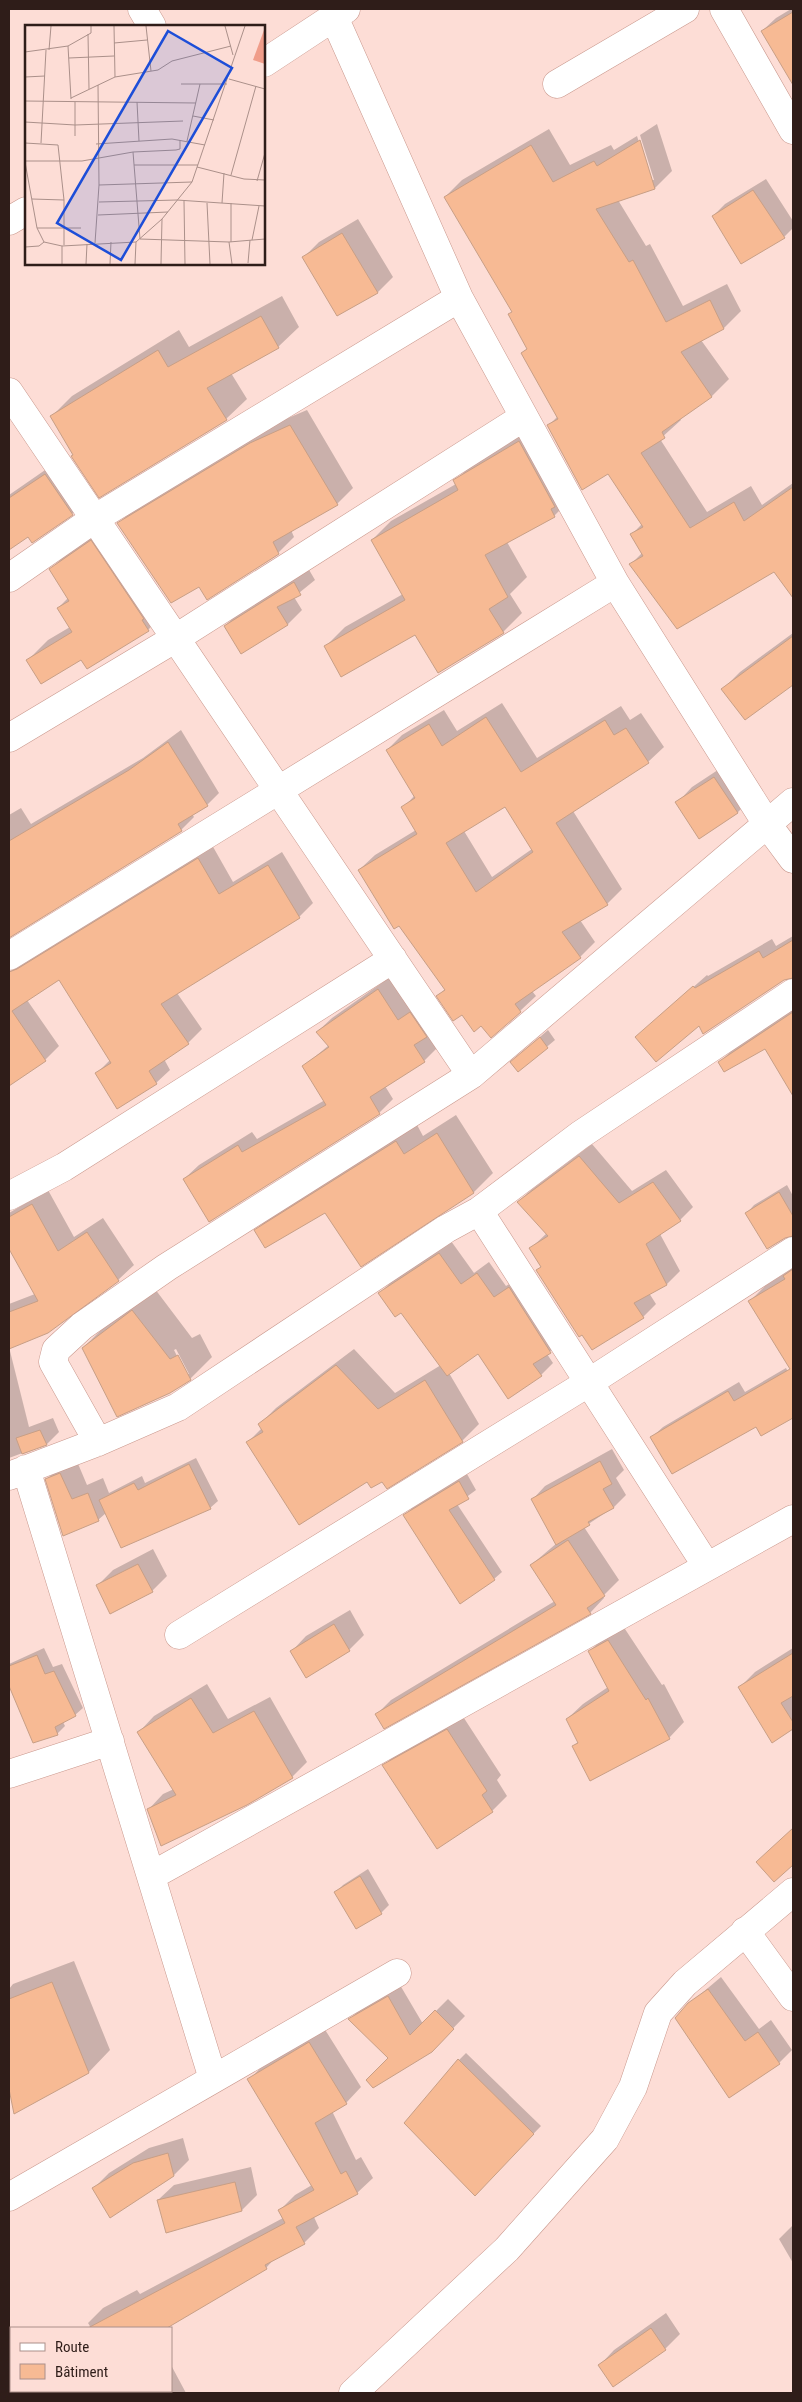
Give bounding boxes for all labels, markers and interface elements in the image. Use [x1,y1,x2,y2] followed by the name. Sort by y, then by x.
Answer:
[25,25,265,265] inset map
[10,2327,172,2392] legend
[55,2338,89,2356] text: Route
[55,2363,108,2381] text: Bâtiment

